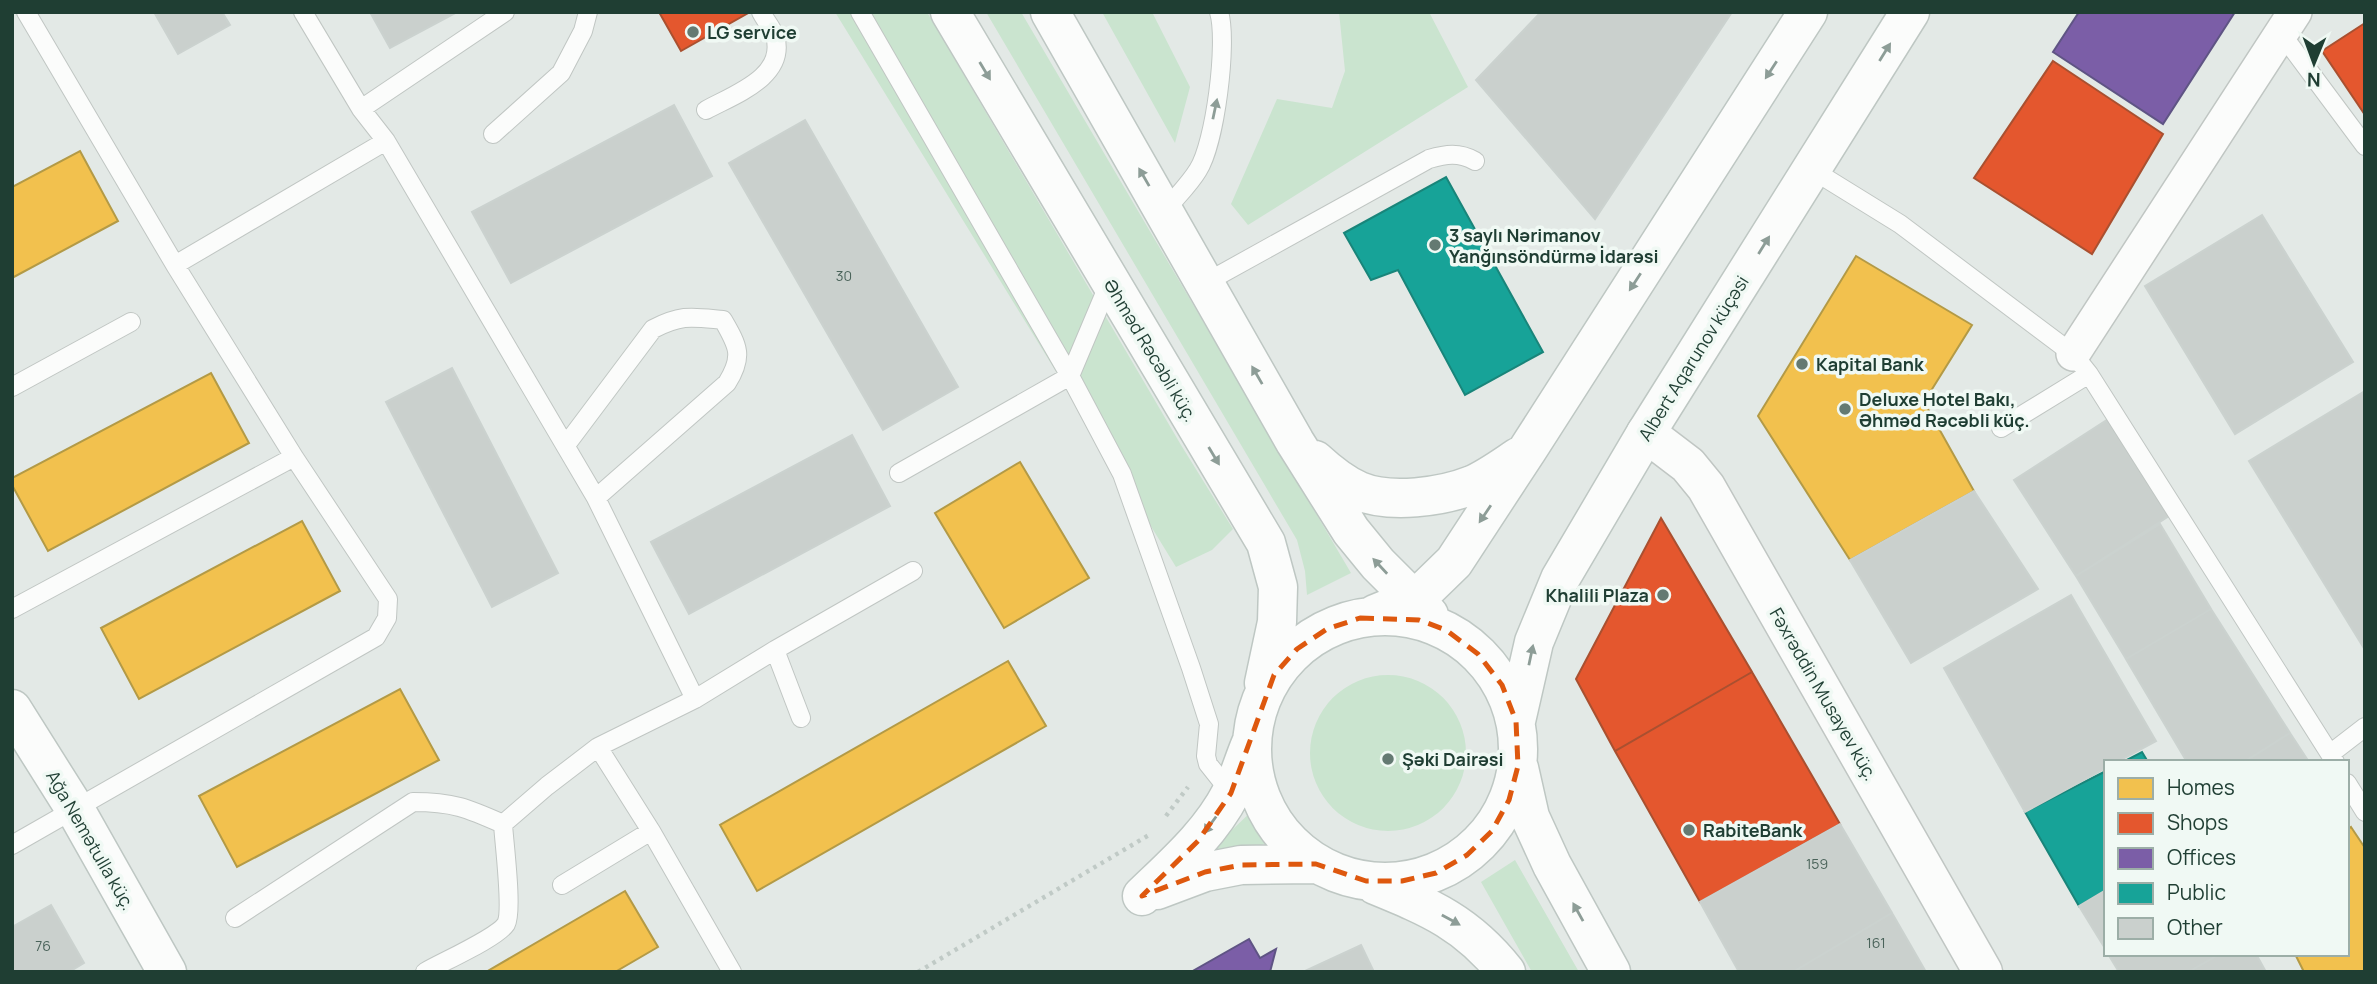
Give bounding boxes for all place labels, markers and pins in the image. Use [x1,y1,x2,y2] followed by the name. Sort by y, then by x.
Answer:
[707,20,797,44] place label: LG service
[685,24,701,40] marker: LG service
[1449,223,1659,268] place label: 3 saylı Nərimanov Yanğınsöndürmə İdarəsi
[1427,237,1443,253] marker: 3 saylı Nərimanov Yanğınsöndürmə İdarəsi
[1816,352,1925,376] place label: Kapital Bank
[1794,356,1810,372] marker: Kapital Bank
[1859,387,2030,432] place label: Deluxe Hotel Bakı, Əhməd Rəcəbli küç.
[1837,401,1853,417] marker: Deluxe Hotel Bakı, Əhməd Rəcəbli küç.
[1546,583,1649,607] place label: Khalili Plaza
[1655,587,1671,603] marker: Khalili Plaza
[1402,747,1503,771] place label: Şəki Dairəsi
[1380,751,1396,767] marker: Şəki Dairəsi
[1703,818,1804,842] place label: RabiteBank
[1681,822,1697,838] marker: RabiteBank

